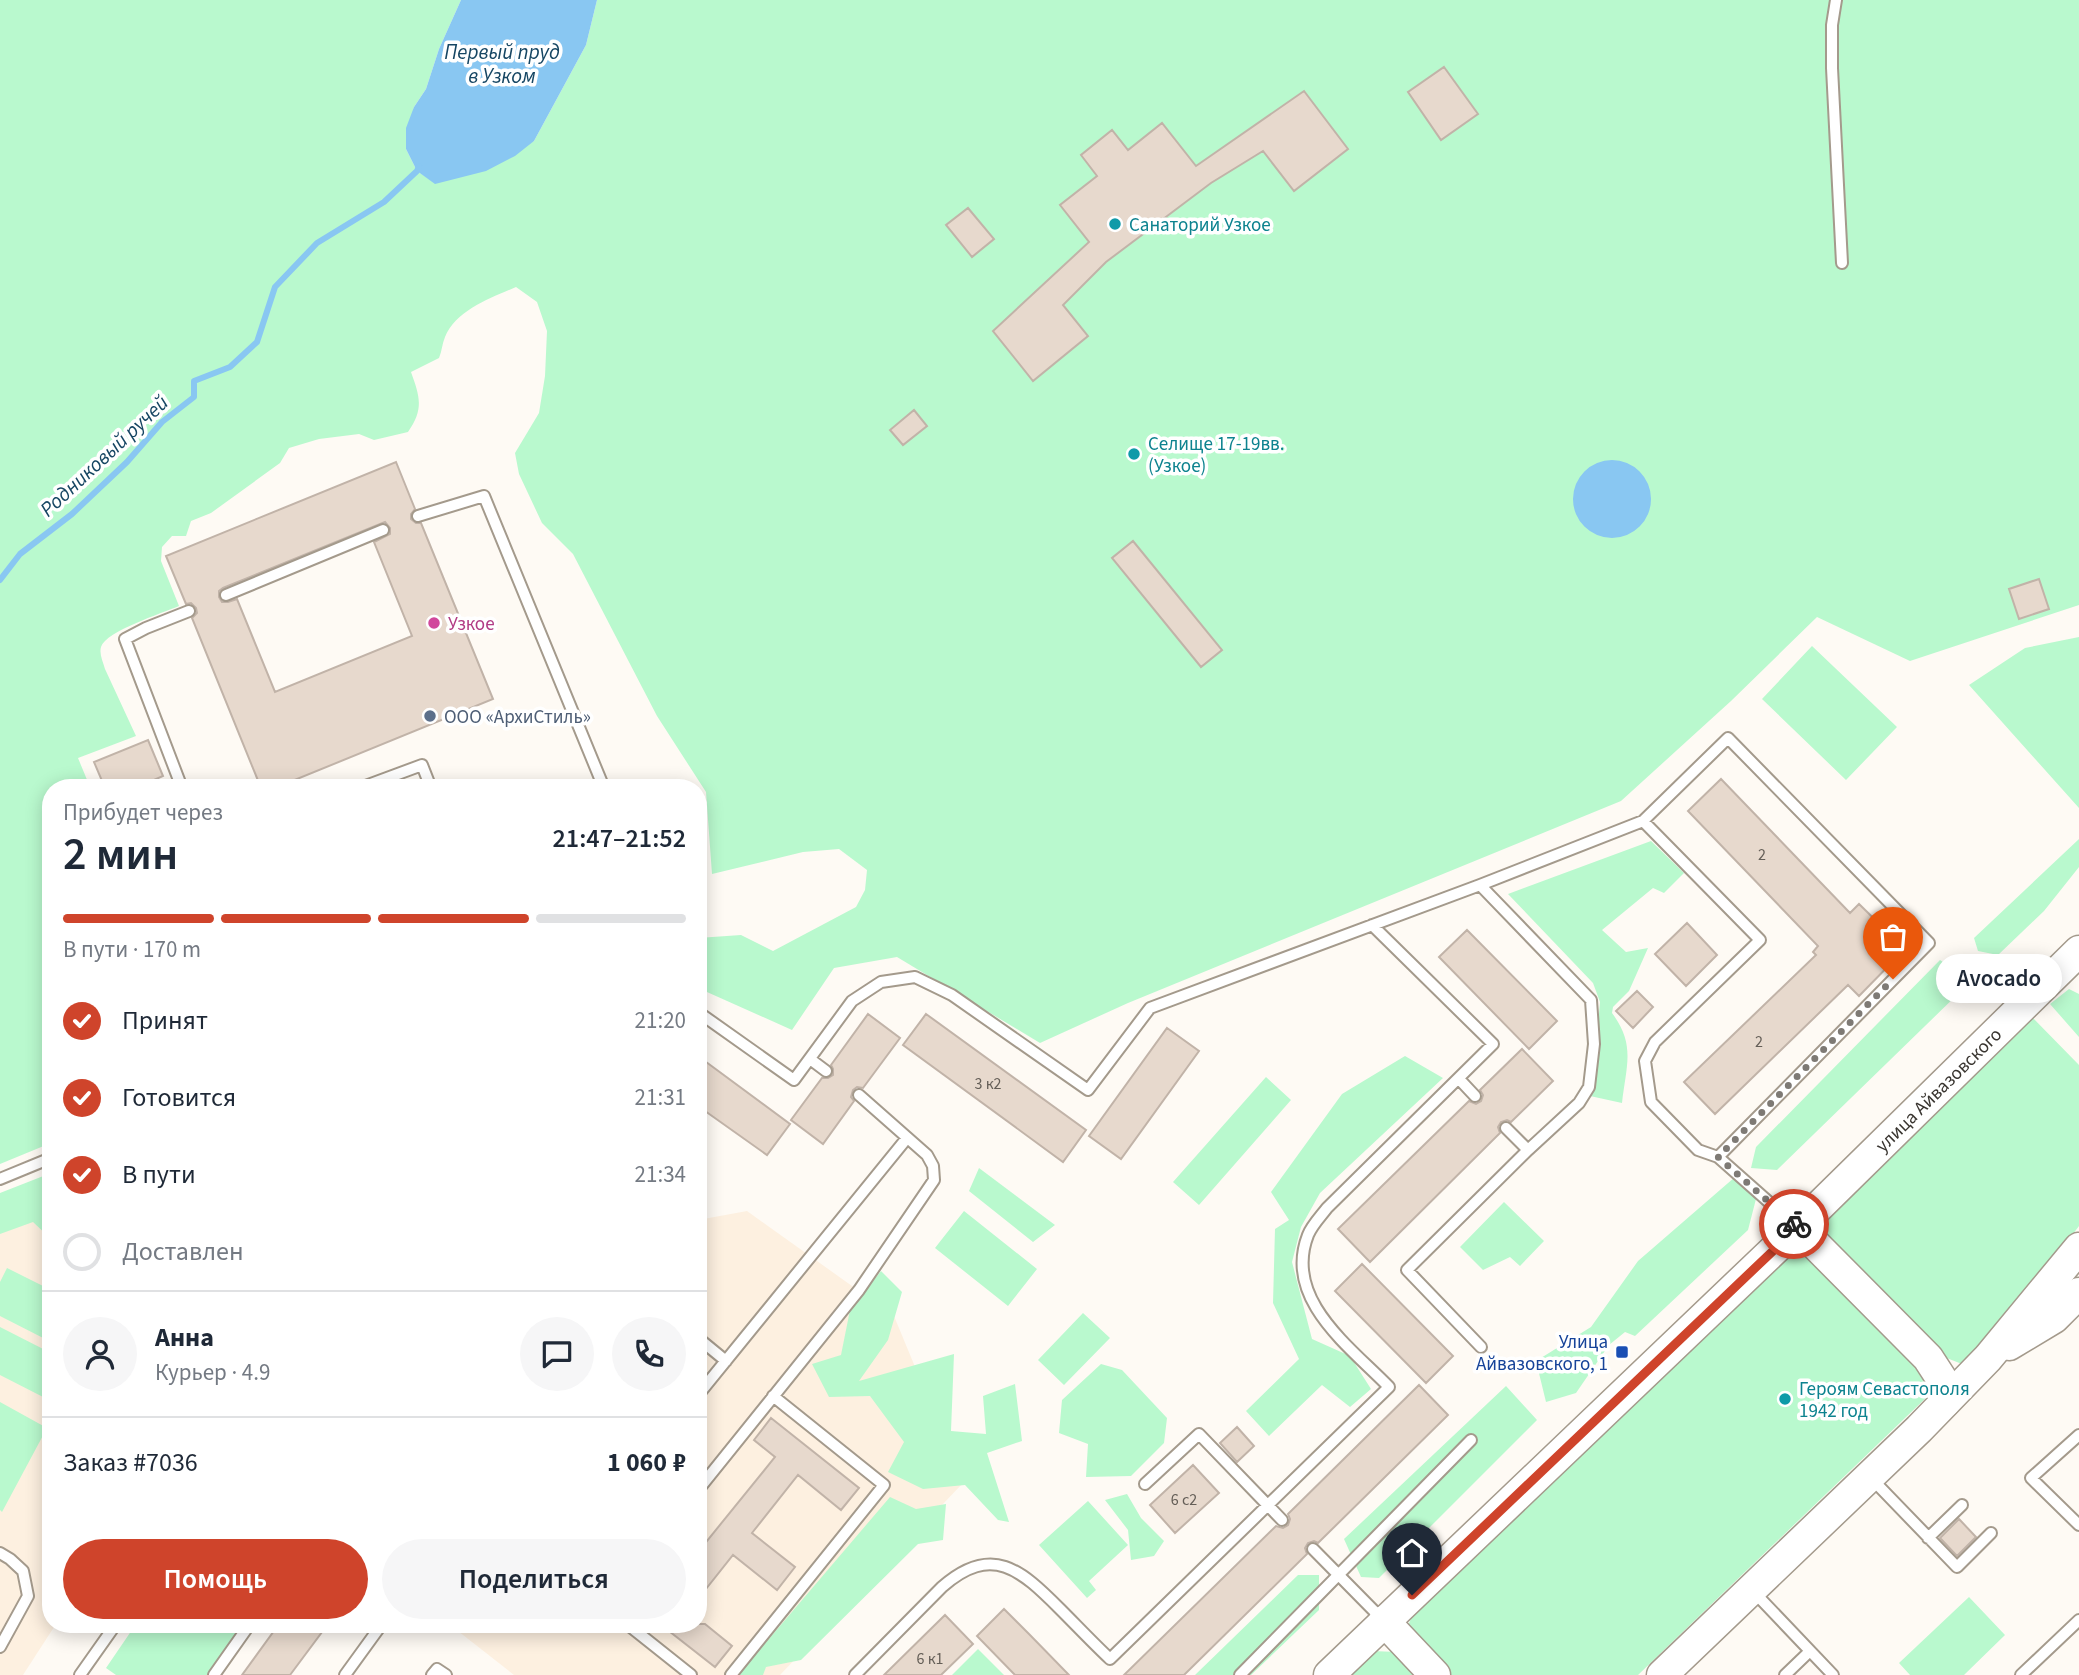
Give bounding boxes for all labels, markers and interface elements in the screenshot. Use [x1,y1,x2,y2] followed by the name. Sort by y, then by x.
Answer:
[444,37,560,91] water label: Первый пруд в Узком
[1129,212,1271,239] place label: Санаторий Узкое
[1107,216,1123,232] marker: Санаторий Узкое
[33,388,175,524] water label: Родниковый ручей
[1148,431,1285,480] place label: Селище 17-19вв. (Узкое)
[1126,446,1142,462] marker: Селище 17-19вв. (Узкое)
[448,611,495,638] place label: Узкое
[426,615,442,631] marker: Узкое
[444,704,591,731] place label: ООО «АрхиСтиль»
[422,708,438,724] marker: ООО «АрхиСтиль»
[63,796,223,829] text: Прибудет через
[553,820,686,857] text: 21:47–21:52
[63,822,178,887] text: 2 мин
[1758,844,1766,866] house number: 2
[1863,907,1923,979] pin
[1874,918,1912,956] icon: bag
[63,933,201,966] text: В пути · 170 m
[1935,954,2061,1004] callout: Avocado
[1957,962,2041,995] text: Avocado
[63,1002,101,1040] icon: check
[122,1002,208,1039] text: Принят
[635,1004,686,1037] text: 21:20
[1870,1022,2009,1159] street label: улица Айвазовского
[1755,1031,1763,1053] house number: 2
[974,1073,1002,1095] house number: 3 к2
[63,1079,101,1117] icon: check
[122,1079,236,1116] text: Готовится
[635,1081,686,1114] text: 21:31
[63,1156,101,1194] icon: check
[122,1156,196,1193] text: В пути
[635,1158,686,1191] text: 21:34
[1759,1189,1829,1259] courier
[1775,1205,1813,1243] icon: bike
[122,1233,244,1270] text: Доставлен
[63,1317,137,1391] button: person
[520,1317,594,1391] button: chat
[612,1317,686,1391] button: phone
[155,1319,214,1356] text: Анна
[1476,1329,1608,1378] place label: Улица Айвазовского, 1
[1614,1344,1630,1360] marker: Улица Айвазовского, 1
[155,1356,270,1389] text: Курьер · 4.9
[1799,1376,1970,1425] place label: Героям Севастополя 1942 год
[1777,1391,1793,1407] marker: Героям Севастополя 1942 год
[63,1444,198,1481] text: Заказ #7036
[607,1444,686,1481] text: 1 060 ₽
[1171,1489,1197,1511] house number: 6 с2
[1382,1523,1442,1595] pin
[1393,1534,1431,1572] icon: home
[63,1539,368,1619] button: Помощь
[382,1539,686,1619] button: Поделиться
[916,1648,944,1670] house number: 6 к1

